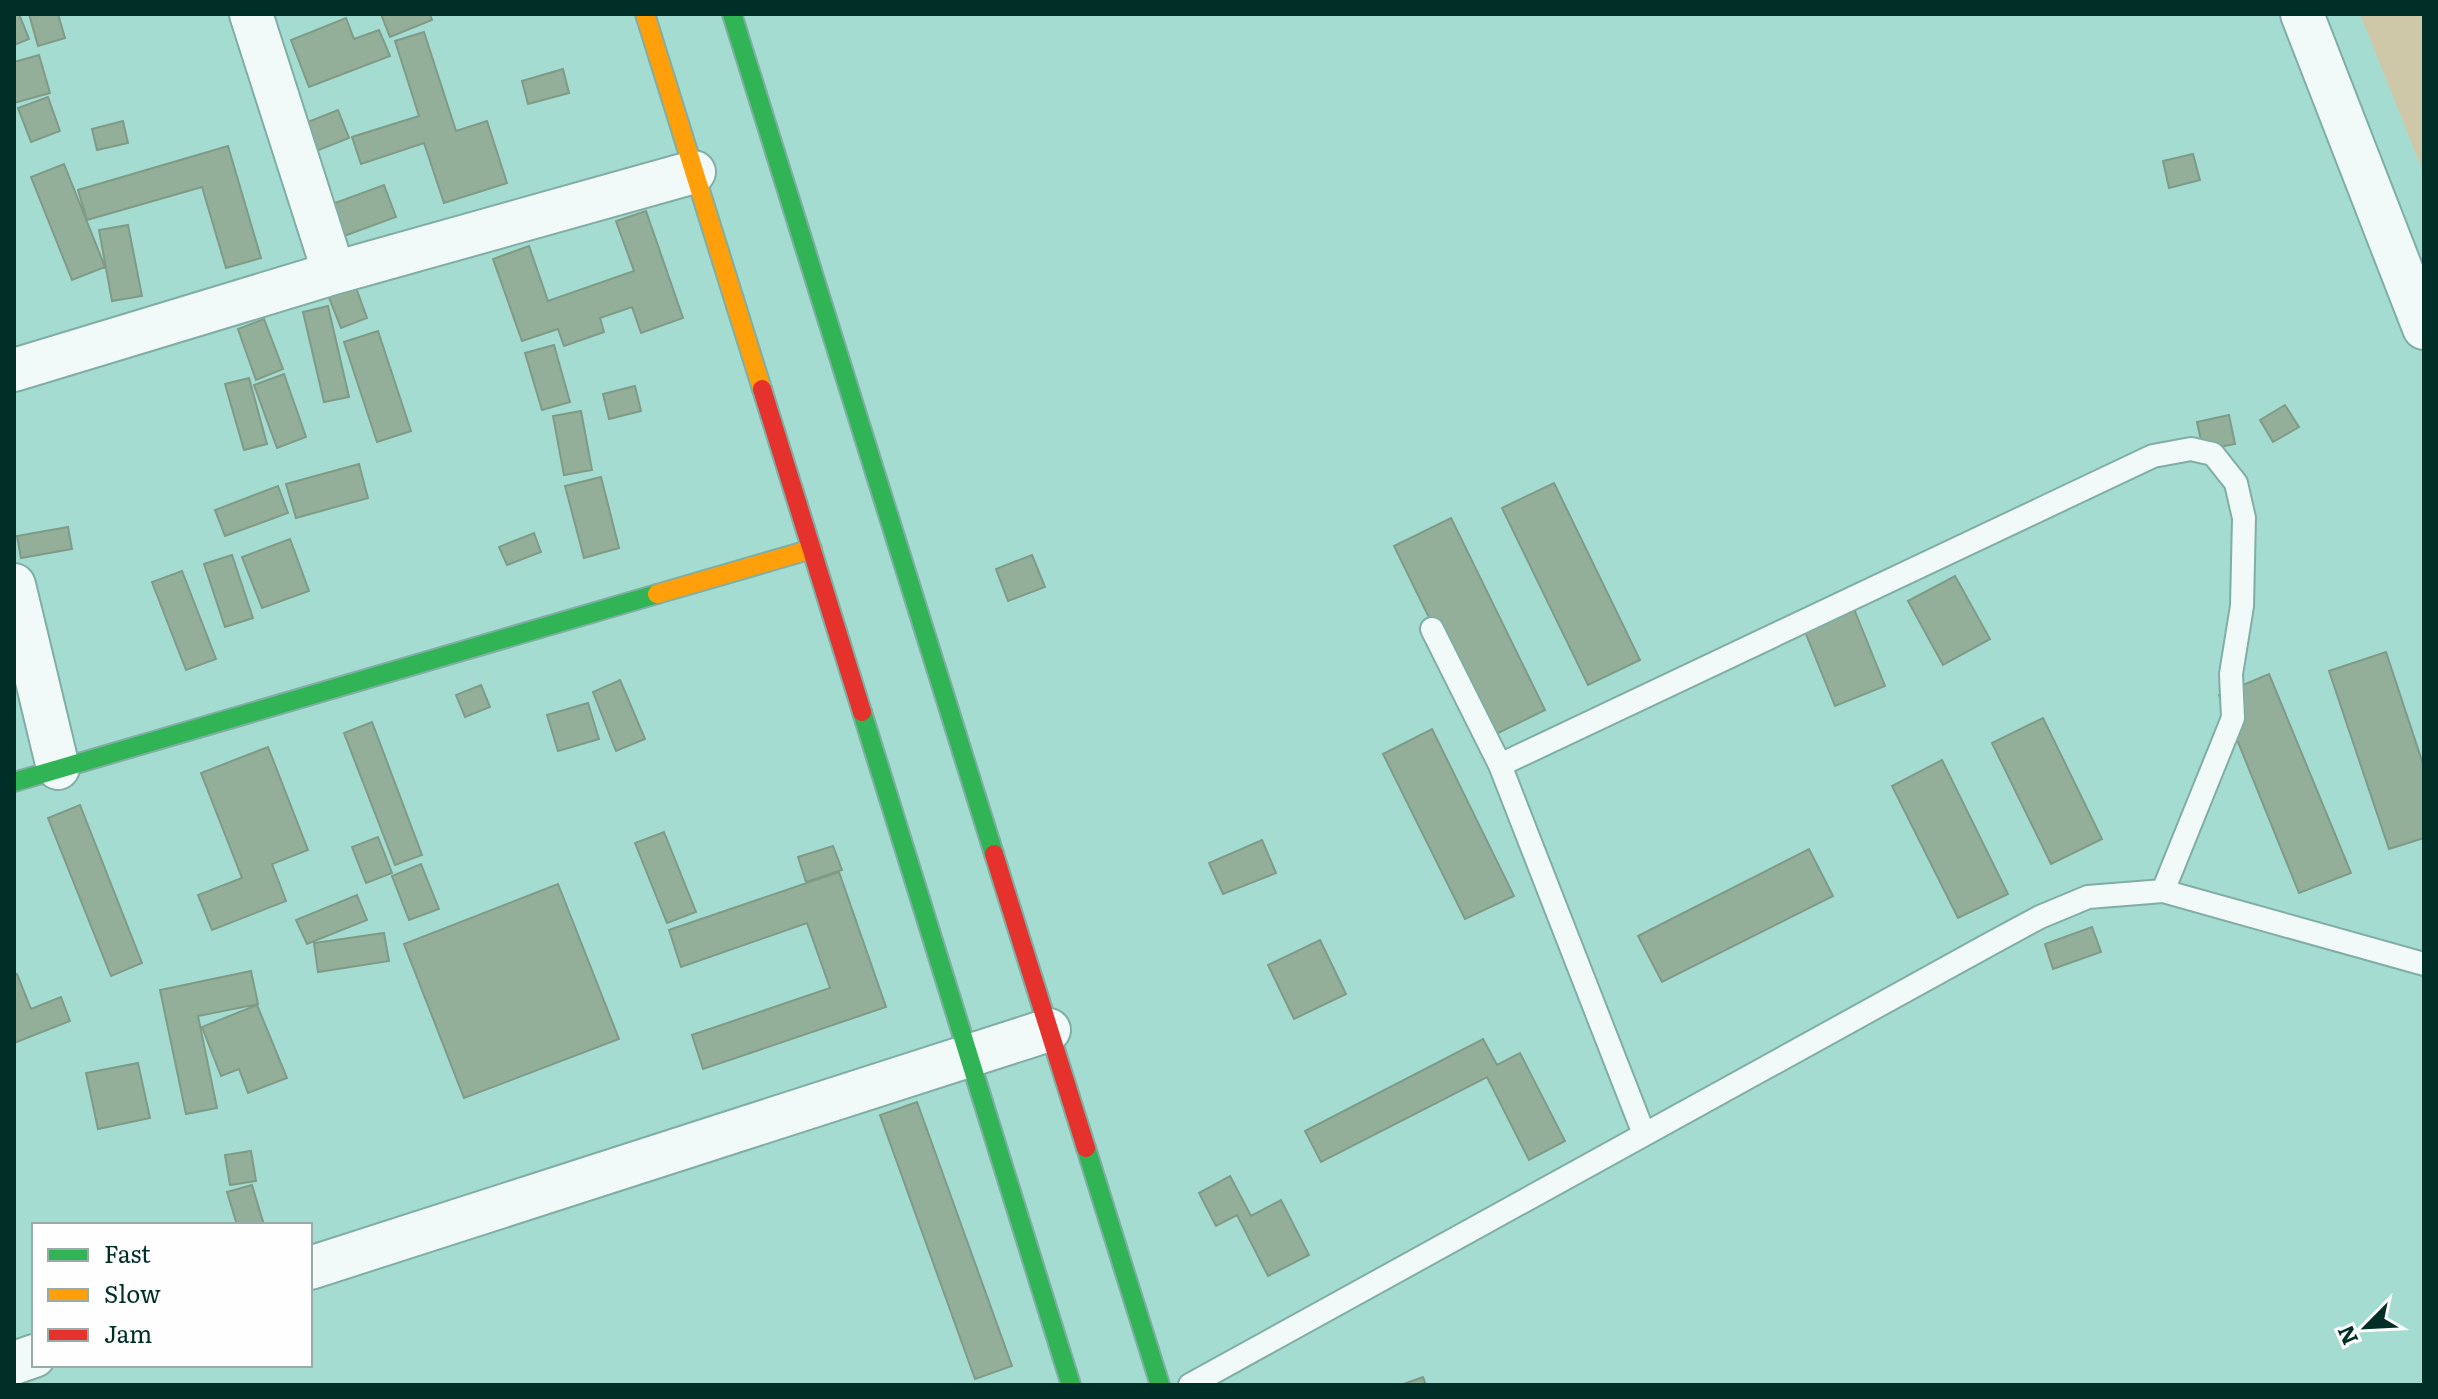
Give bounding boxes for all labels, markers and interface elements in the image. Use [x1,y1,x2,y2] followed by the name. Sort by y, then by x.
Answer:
[32,1223,312,1367] legend
[104,1235,151,1270] text: Fast
[104,1275,161,1310] text: Slow
[2326,1287,2406,1367] north arrow
[104,1315,152,1350] text: Jam
[2328,1321,2365,1351] text: N

